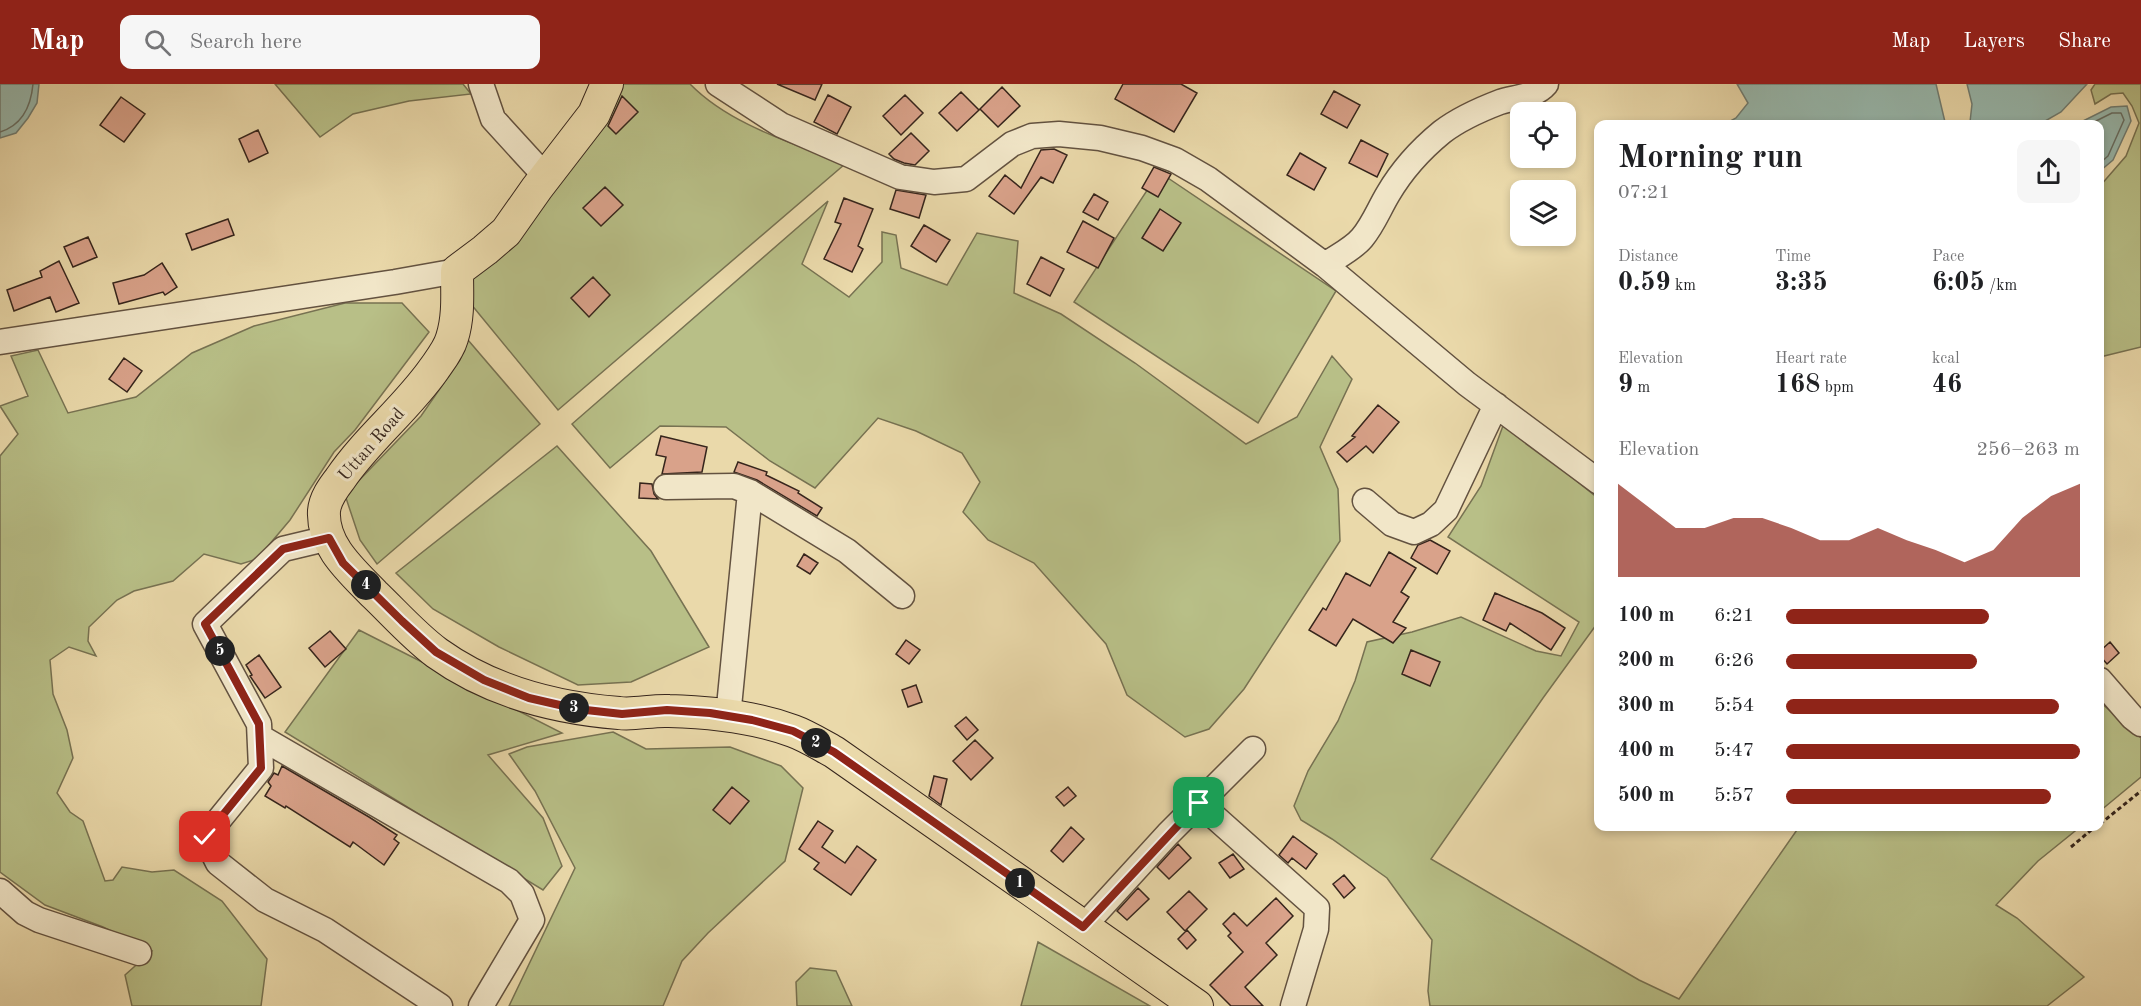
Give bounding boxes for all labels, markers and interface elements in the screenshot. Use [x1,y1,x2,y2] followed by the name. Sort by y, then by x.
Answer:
[120,15,540,69] search box
[141,26,174,59] icon: search
[30,28,84,56] text: Map
[189,31,302,53] text: Search here
[1891,31,1930,52] text: Map
[1963,31,2025,52] text: Layers
[2058,31,2111,52] text: Share
[1510,102,1576,246] map controls
[1510,102,1576,168] button: locate
[2017,140,2080,203] button: share
[1618,142,1803,175] text: Morning run
[1510,180,1576,246] button: layers
[1618,183,1670,203] text: 07:21
[1618,249,1678,265] text: Distance
[1775,249,1811,265] text: Time
[1932,249,1964,265] text: Pace
[1618,270,1671,296] text: 0.59
[1775,270,1828,296] text: 3:35
[1932,270,1985,296] text: 6:05
[1671,278,1696,294] text: km
[1985,278,2017,294] text: /km
[1618,351,1683,367] text: Elevation
[1775,351,1847,367] text: Heart rate
[1932,351,1960,367] text: kcal
[1618,372,1633,398] text: 9
[1775,372,1820,398] text: 168
[1932,372,1962,398] text: 46
[1633,380,1650,396] text: m
[1820,380,1854,396] text: bpm
[335,405,408,485] street label: Uttan Road
[1618,440,1699,460] text: Elevation
[1977,440,2080,460] text: 256–263 m
[351,570,381,600] pin: 4
[361,577,371,593] text: 4
[1618,606,1674,626] text: 100 m
[1714,606,1754,626] text: 6:21
[205,636,235,666] pin: 5
[215,643,225,659] text: 5
[1618,651,1674,671] text: 200 m
[1714,651,1754,671] text: 6:26
[559,693,589,723] pin: 3
[1618,696,1674,716] text: 300 m
[1714,696,1754,716] text: 5:54
[569,700,579,716] text: 3
[801,728,831,758] pin: 2
[811,735,821,751] text: 2
[1618,741,1674,761] text: 400 m
[1714,741,1754,761] text: 5:47
[1173,777,1224,828] pin
[1182,786,1215,819] icon: arrive
[1618,786,1674,806] text: 500 m
[1714,786,1754,806] text: 5:57
[179,811,230,862] pin
[188,820,221,853] icon: check
[1005,868,1035,898] pin: 1
[1015,875,1025,891] text: 1

